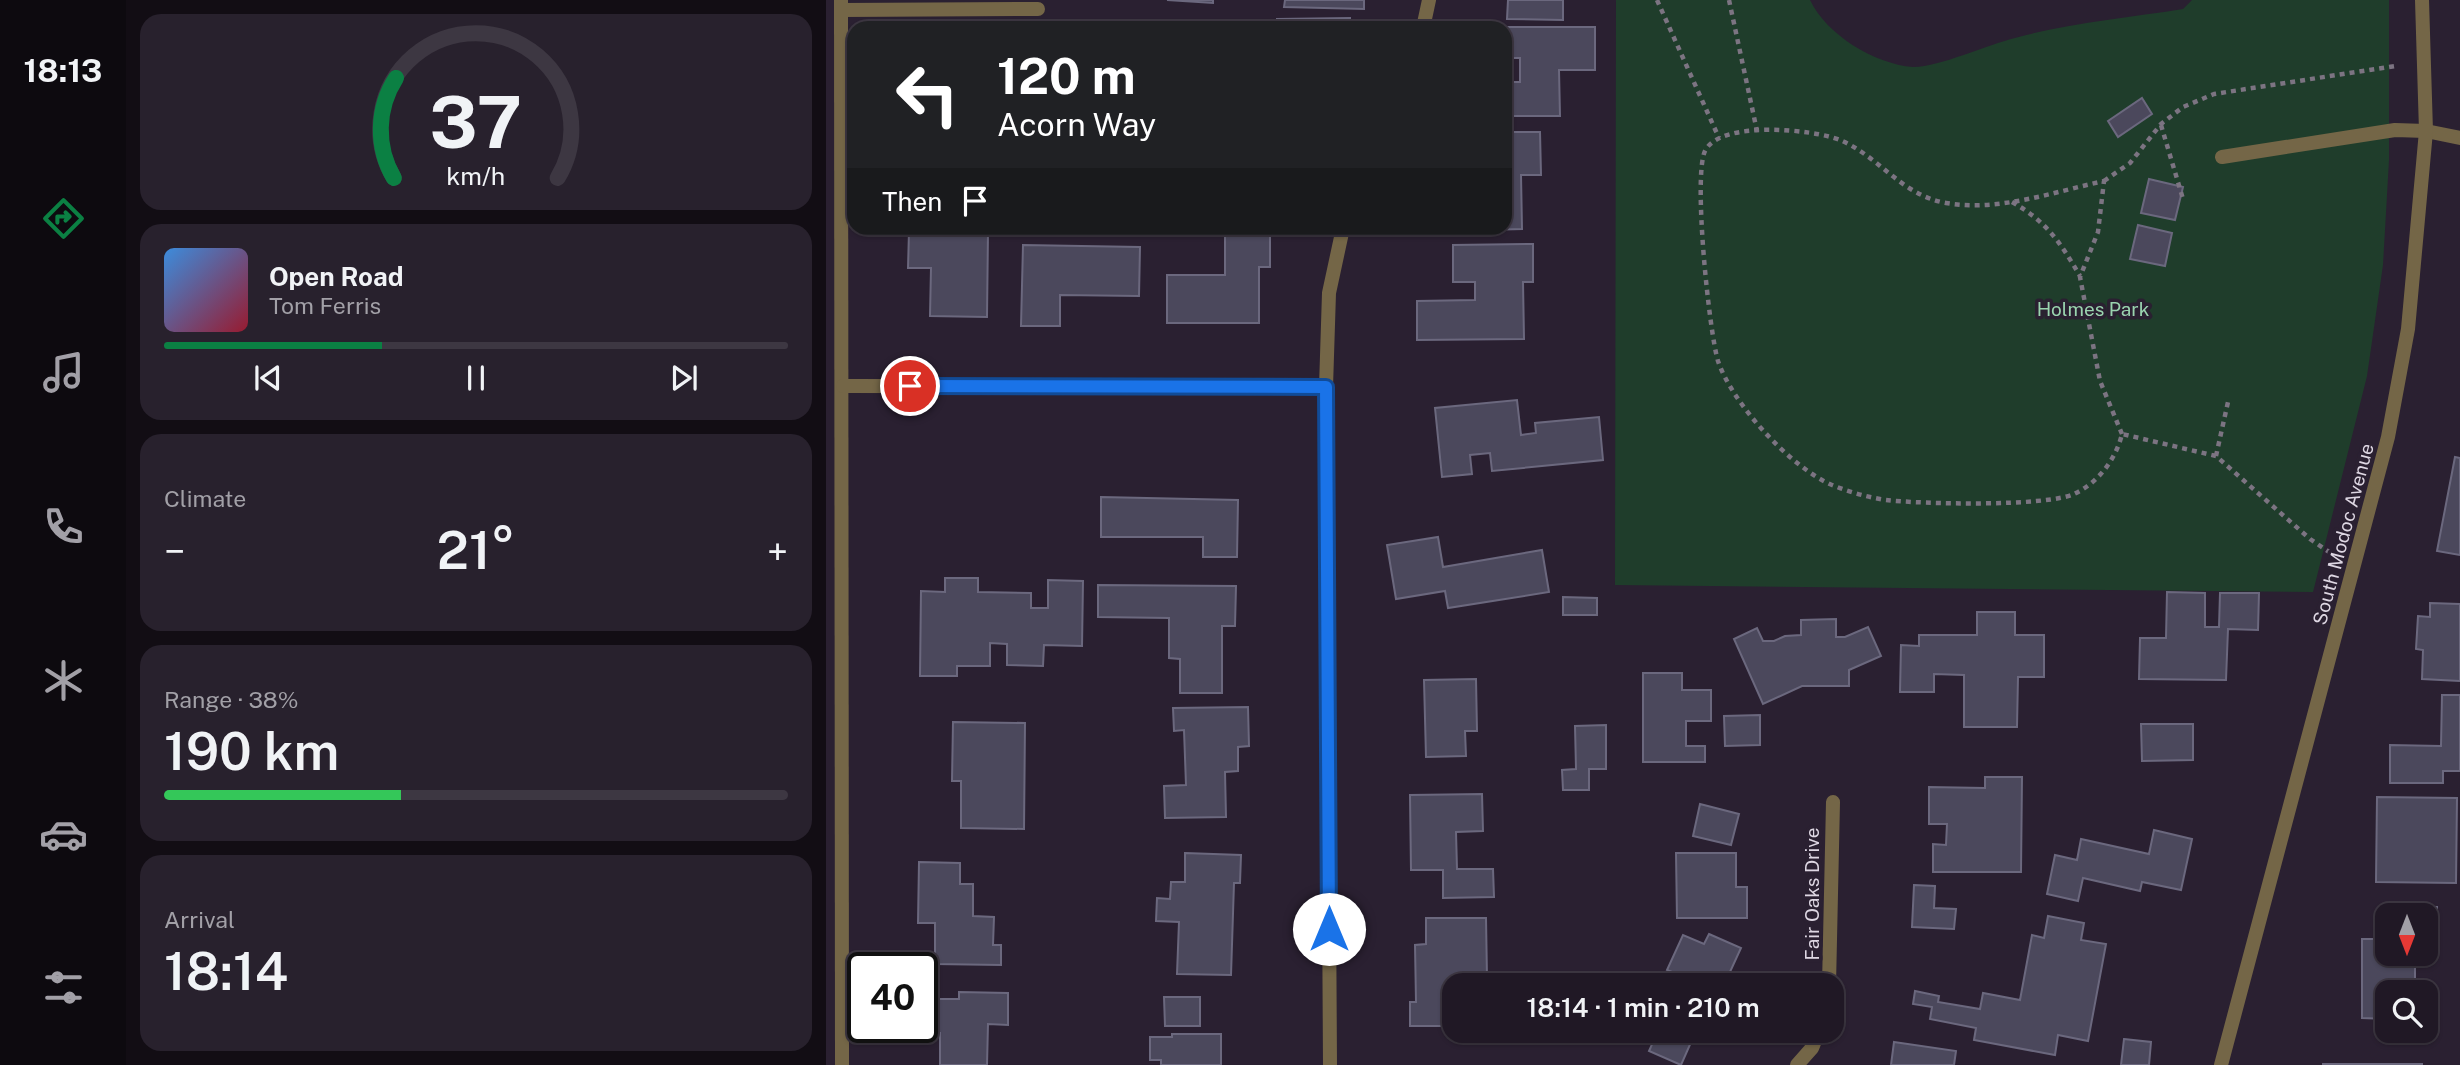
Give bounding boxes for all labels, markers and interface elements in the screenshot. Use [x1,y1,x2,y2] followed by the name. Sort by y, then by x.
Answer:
[997,47,1136,105] text: 120 m
[882,49,973,140] icon: left
[24,52,102,89] text: 18:13
[430,79,522,164] text: 37
[997,106,1156,143] text: Acorn Way
[447,161,505,191] text: km/h
[956,182,994,220] icon: arrive
[882,186,942,217] text: Then
[39,194,88,243] icon: directions
[269,261,404,292] text: Open Road
[269,292,381,319] text: Tom Ferris
[2037,298,2150,320] park label: Holmes Park
[39,348,88,397] icon: music
[880,356,940,416] pin
[249,359,287,397] icon: previous
[457,359,495,397] icon: pause
[665,359,703,397] icon: next
[891,367,929,405] icon: arrive
[2308,441,2378,627] street label: South Modoc Avenue
[164,485,246,512] text: Climate
[39,502,88,551] icon: phone
[437,520,515,581] text: 21°
[164,529,185,574] text: −
[767,529,788,574] text: +
[39,656,88,705] icon: climate
[164,686,298,713] text: Range · 38%
[164,721,339,782] text: 190 km
[39,810,88,859] icon: car
[1801,828,1823,960] street label: Fair Oaks Drive
[1292,892,1366,966] position arrow
[2375,903,2438,966] north arrow
[2375,903,2438,1043] map controls
[164,906,235,933] text: Arrival
[164,941,288,1002] text: 18:14
[847,952,938,1043] speed limit sign: 40
[39,963,88,1012] icon: filters
[2375,980,2438,1043] button: search
[1526,992,1760,1023] text: 18:14 · 1 min · 210 m

